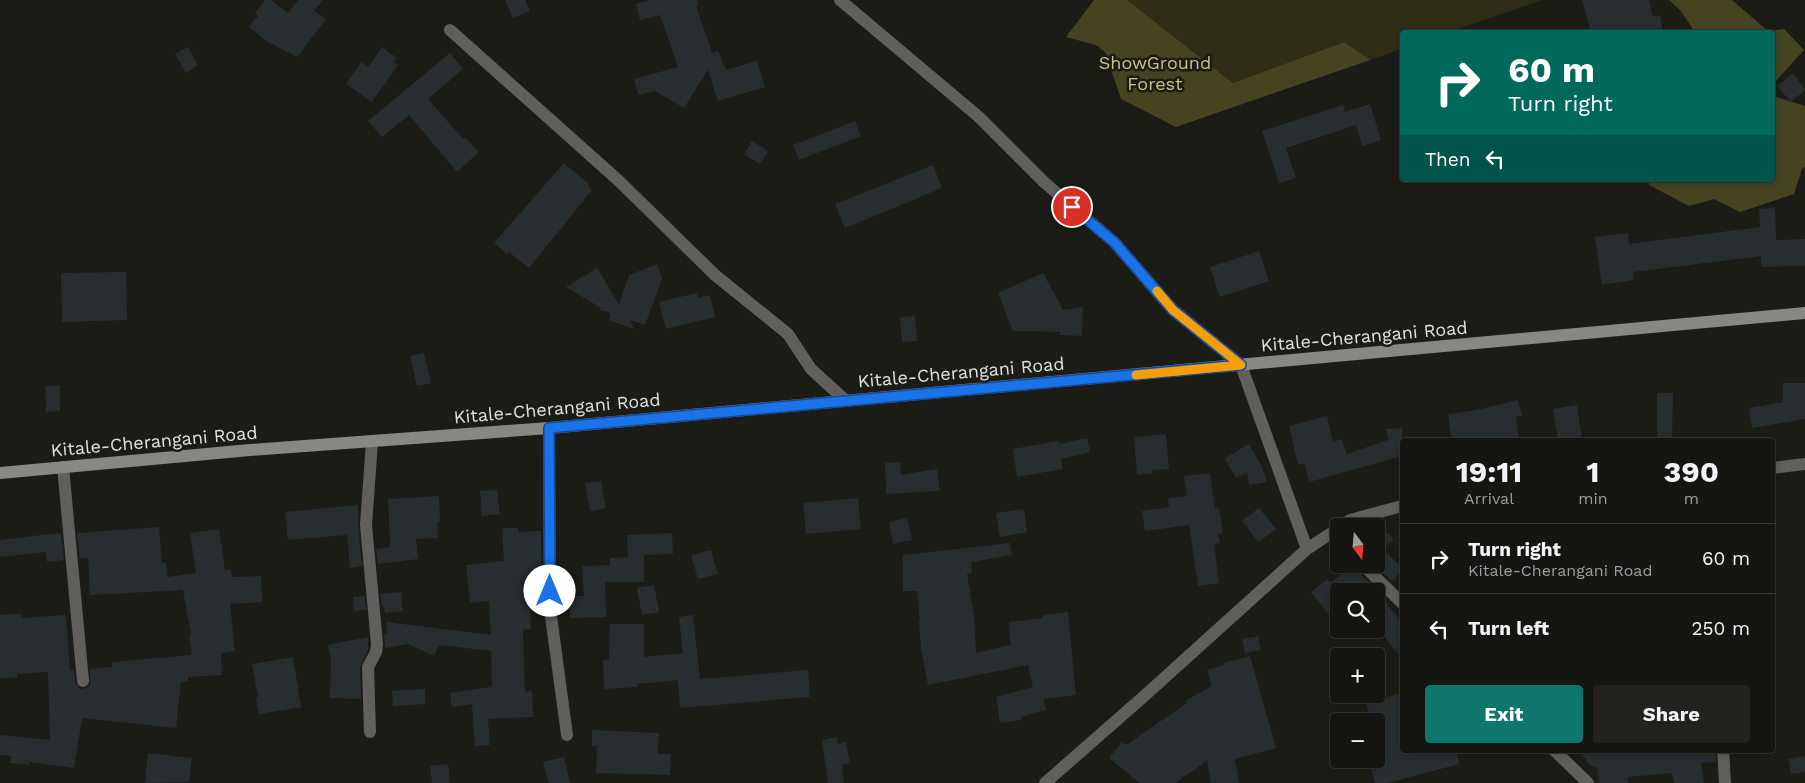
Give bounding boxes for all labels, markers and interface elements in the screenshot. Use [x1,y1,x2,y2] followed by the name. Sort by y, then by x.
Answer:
[1508,49,1595,91] text: 60 m
[1425,50,1490,115] icon: right
[1099,52,1211,94] park label: ShowGround Forest
[1508,91,1613,116] text: Turn right
[1481,145,1509,173] icon: left
[1425,148,1471,171] text: Then
[1051,186,1093,228] pin
[1058,193,1086,221] icon: arrive
[1260,316,1468,356] street label: Kitale-Cherangani Road
[857,352,1065,392] street label: Kitale-Cherangani Road
[453,388,661,428] street label: Kitale-Cherangani Road
[50,421,258,461] street label: Kitale-Cherangani Road
[1456,454,1522,489] text: 19:11
[1586,454,1599,489] text: 1
[1663,454,1719,489] text: 390
[1464,489,1514,508] text: Arrival
[1578,489,1608,508] text: min
[1684,489,1699,508] text: m
[1330,518,1385,572] north arrow
[1330,518,1385,768] map controls
[1468,538,1561,561] text: Turn right
[1425,545,1453,573] icon: right
[1702,547,1750,570] text: 60 m
[1468,561,1652,580] text: Kitale-Cherangani Road
[523,564,575,616] position arrow
[1330,583,1385,638] button: search
[1425,615,1453,643] icon: left
[1468,617,1549,640] text: Turn left
[1691,617,1750,640] text: 250 m
[1330,648,1385,703] button: +
[1425,685,1583,743] button: Exit
[1593,685,1750,743] button: Share
[1330,713,1385,768] button: −

